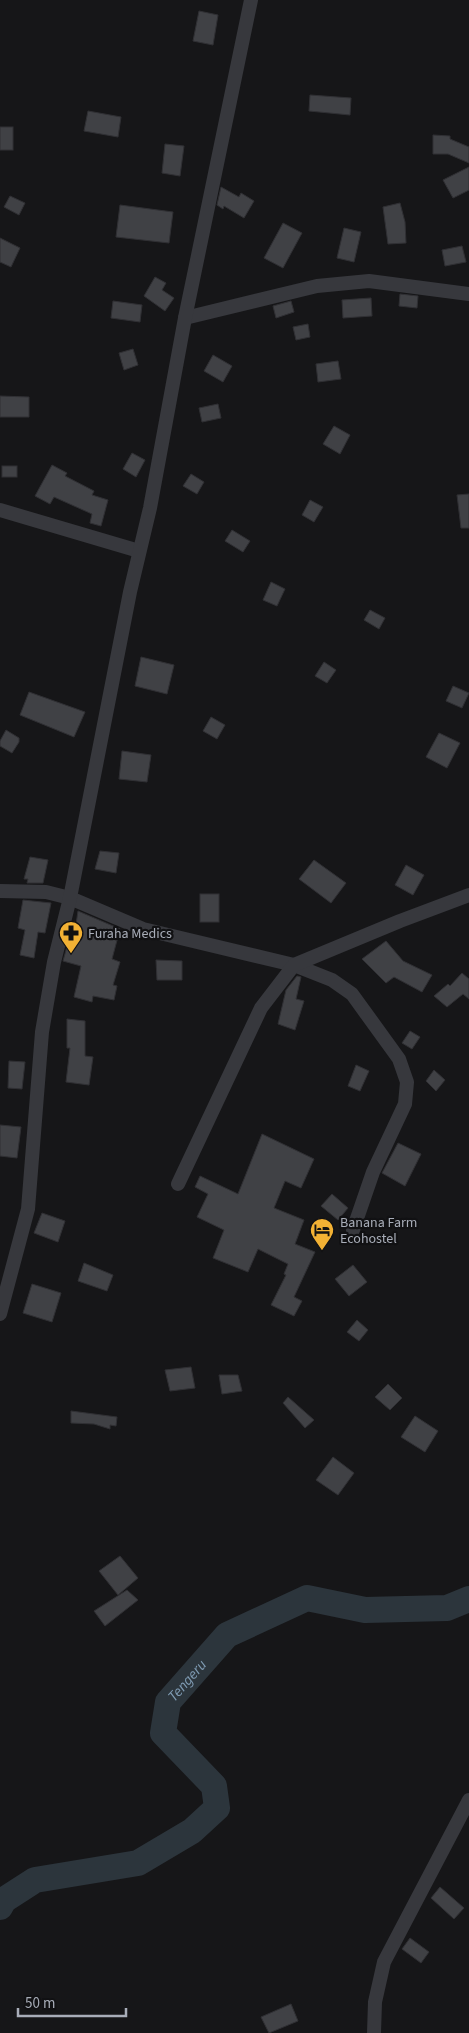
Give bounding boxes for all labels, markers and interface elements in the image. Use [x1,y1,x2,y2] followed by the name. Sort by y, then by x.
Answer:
[58,920,84,954] pharmacy icon: Furaha Medics
[88,924,172,944] place label: Furaha Medics
[340,1213,417,1249] place label: Banana Farm Ecohostel
[309,1217,335,1251] hotel icon: Banana Farm Ecohostel
[163,1655,212,1706] water label: Tengeru
[18,1986,125,2018] scale bar
[25,1993,55,2014] text: 50 m

